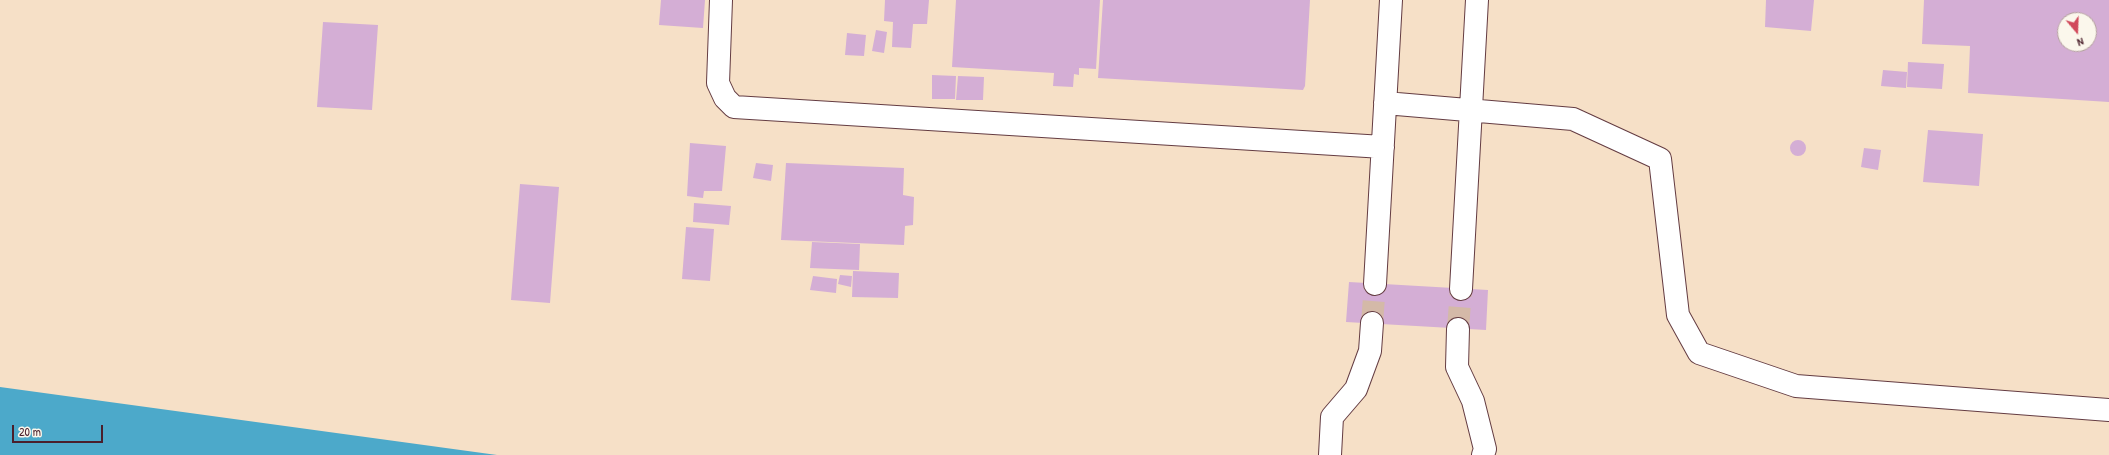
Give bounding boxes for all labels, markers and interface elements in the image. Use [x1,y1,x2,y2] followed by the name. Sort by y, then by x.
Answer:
[2057,12,2097,52] north arrow
[2076,35,2086,50] text: N
[14,417,105,443] scale bar
[19,423,41,440] text: 20 m

